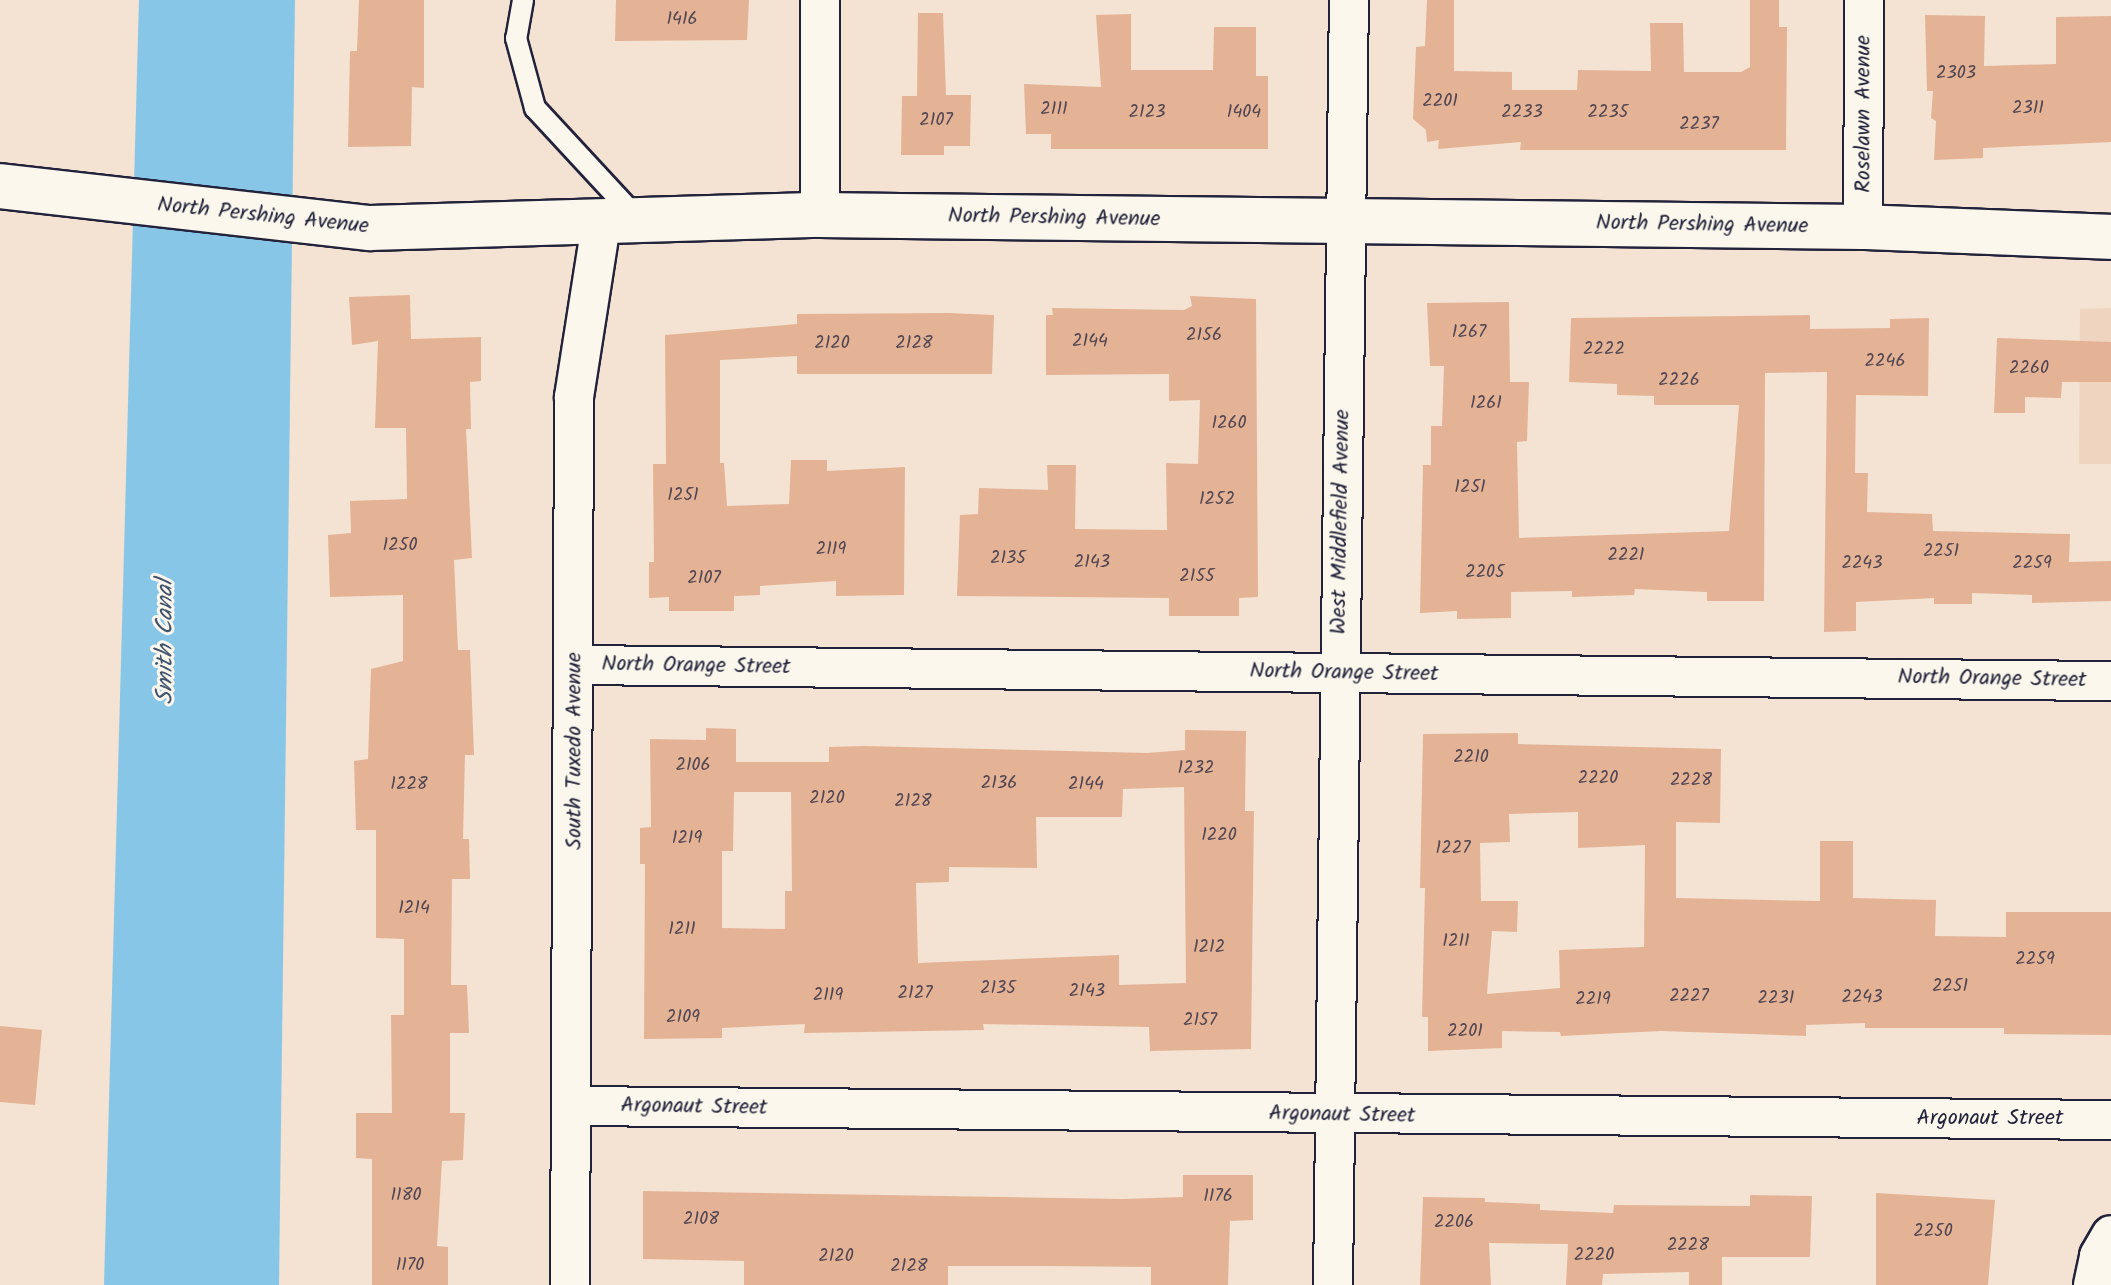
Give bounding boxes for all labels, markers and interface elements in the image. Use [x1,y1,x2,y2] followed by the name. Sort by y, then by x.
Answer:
[666,9,698,31] house number: 1416
[1851,35,1877,193] street label: Roselawn Avenue
[1936,63,1976,85] house number: 2303
[1422,91,1458,113] house number: 2201
[2012,98,2044,120] house number: 2311
[1040,99,1068,121] house number: 2111
[1129,102,1165,124] house number: 2123
[1227,102,1261,124] house number: 1404
[1501,102,1543,124] house number: 2233
[1588,102,1628,124] house number: 2235
[919,110,953,132] house number: 2107
[1679,114,1719,136] house number: 2237
[156,192,370,240] street label: North Pershing Avenue
[948,203,1160,233] street label: North Pershing Avenue
[1596,210,1808,240] street label: North Pershing Avenue
[1452,322,1486,344] house number: 1267
[1186,325,1222,347] house number: 2156
[1072,331,1108,353] house number: 2144
[814,333,850,355] house number: 2120
[895,333,933,355] house number: 2128
[1583,339,1625,361] house number: 2222
[1865,351,1905,373] house number: 2246
[2009,358,2049,380] house number: 2260
[1658,370,1700,392] house number: 2226
[1470,393,1502,415] house number: 1261
[1326,409,1356,635] street label: West Middlefield Avenue
[1211,413,1247,435] house number: 1260
[1454,477,1486,499] house number: 1251
[667,485,699,507] house number: 1251
[1199,489,1235,511] house number: 1252
[383,535,417,557] house number: 1250
[816,539,846,561] house number: 2119
[1923,541,1959,563] house number: 2251
[1607,545,1645,567] house number: 2221
[990,548,1026,570] house number: 2135
[1074,552,1110,574] house number: 2143
[1841,553,1883,575] house number: 2243
[2012,553,2052,575] house number: 2259
[1465,562,1505,584] house number: 2205
[1179,566,1215,588] house number: 2155
[687,568,721,590] house number: 2107
[152,580,180,704] water label: Smith Canal
[601,651,791,681] street label: North Orange Street
[562,652,588,850] street label: South Tuxedo Avenue
[1249,658,1439,688] street label: North Orange Street
[1897,664,2087,694] street label: North Orange Street
[1453,747,1489,769] house number: 2210
[675,755,711,777] house number: 2106
[1178,758,1214,780] house number: 1232
[1578,768,1618,790] house number: 2220
[1670,770,1712,792] house number: 2228
[981,773,1017,795] house number: 2136
[390,774,428,796] house number: 1228
[1068,774,1104,796] house number: 2144
[809,788,845,810] house number: 2120
[894,791,932,813] house number: 2128
[1201,825,1237,847] house number: 1220
[672,828,702,850] house number: 1219
[1436,838,1470,860] house number: 1227
[398,898,430,920] house number: 1214
[668,919,696,941] house number: 1211
[1442,931,1470,953] house number: 1211
[1193,937,1225,959] house number: 1212
[2015,949,2055,971] house number: 2259
[1932,976,1968,998] house number: 2251
[980,978,1016,1000] house number: 2135
[1069,981,1105,1003] house number: 2143
[898,983,932,1005] house number: 2127
[813,985,843,1007] house number: 2119
[1669,986,1709,1008] house number: 2227
[1841,987,1883,1009] house number: 2243
[1758,988,1794,1010] house number: 2231
[1575,989,1611,1011] house number: 2219
[666,1007,700,1029] house number: 2109
[1183,1010,1217,1032] house number: 2157
[1447,1021,1483,1043] house number: 2201
[620,1093,768,1121] street label: Argonaut Street
[1268,1101,1416,1129] street label: Argonaut Street
[1917,1106,2063,1132] street label: Argonaut Street
[390,1185,422,1207] house number: 1180
[1203,1186,1233,1208] house number: 1176
[683,1209,719,1231] house number: 2108
[1434,1212,1474,1234] house number: 2206
[1913,1221,1953,1243] house number: 2250
[1667,1235,1709,1257] house number: 2228
[1574,1245,1614,1267] house number: 2220
[818,1246,854,1268] house number: 2120
[396,1255,424,1277] house number: 1170
[890,1256,928,1278] house number: 2128

